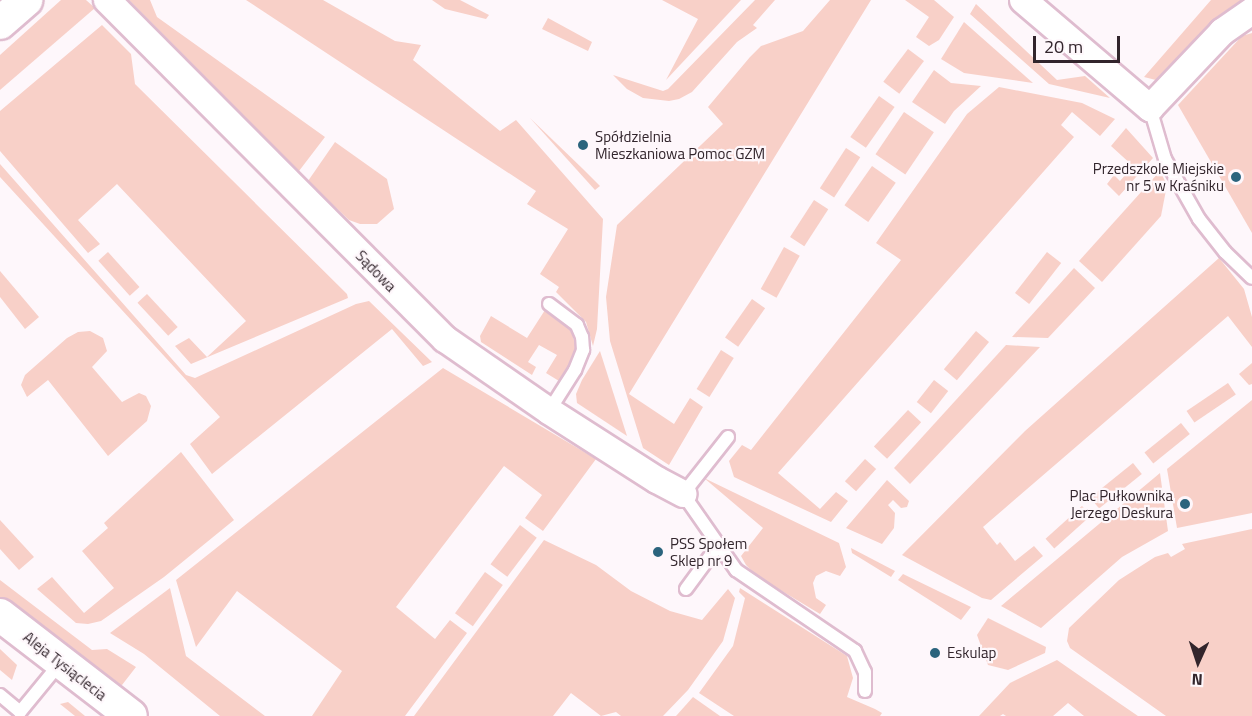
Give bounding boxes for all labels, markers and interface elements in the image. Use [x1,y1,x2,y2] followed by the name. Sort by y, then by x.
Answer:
[1036,24,1123,62] scale bar
[1044,33,1083,60] text: 20 m
[595,127,765,162] place label: Spółdzielnia Mieszkaniowa Pomoc GZM
[576,138,590,152] marker: Spółdzielnia Mieszkaniowa Pomoc GZM
[1093,159,1224,194] place label: Przedszkole Miejskie nr 5 w Kraśniku
[1229,170,1243,184] marker: Przedszkole Miejskie nr 5 w Kraśniku
[352,247,400,295] street label: Sądowa
[1070,486,1173,521] place label: Plac Pułkownika Jerzego Deskura
[1178,497,1192,511] marker: Plac Pułkownika Jerzego Deskura
[670,534,747,569] place label: PSS Społem Sklep nr 9
[651,545,665,559] marker: PSS Społem Sklep nr 9
[20,628,110,704] street label: Aleja Tysiąclecia
[1168,632,1228,692] north arrow
[947,644,996,662] place label: Eskulap
[928,646,942,660] marker: Eskulap
[1191,668,1203,692] text: N

